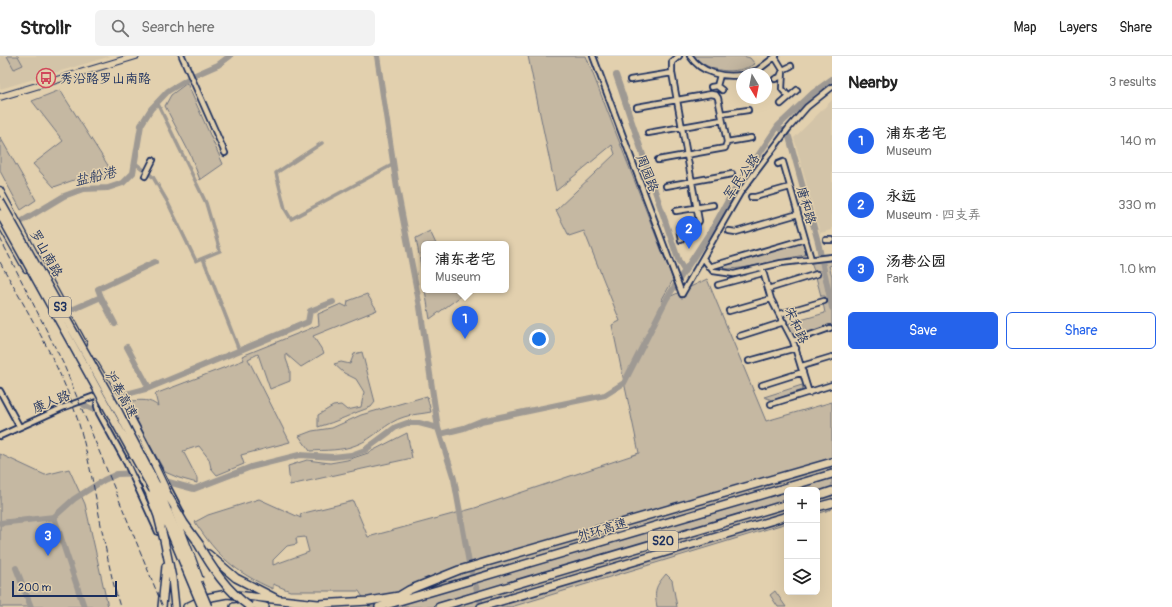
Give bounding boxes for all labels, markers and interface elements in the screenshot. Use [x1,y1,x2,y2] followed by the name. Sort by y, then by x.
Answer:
[95,10,375,46] search box
[20,16,71,40] text: Strollr
[109,17,131,39] icon: search
[141,18,214,37] text: Search here
[1014,19,1037,36] text: Map
[1059,19,1097,36] text: Layers
[1119,19,1152,36] text: Share
[35,67,57,89] bus stop icon: 秀沿路罗山南路
[736,68,772,104] north arrow
[60,71,151,87] place label: 秀沿路罗山南路
[848,72,897,93] text: Nearby
[1109,74,1156,90] text: 3 results
[886,124,946,143] text: 浦东老宅
[858,133,864,149] text: 1
[1120,133,1156,149] text: 140 m
[886,143,932,159] text: Museum
[720,151,763,202] street label: 军民公路
[633,152,662,194] street label: 周园路
[73,163,119,189] water label: 盐船港
[793,184,819,226] street label: 唐和路
[886,187,916,206] text: 永远
[857,197,865,213] text: 2
[1118,197,1156,213] text: 330 m
[886,207,981,223] text: Museum · 四支弄
[676,216,702,249] pin: 2
[27,227,66,280] street label: 罗山南路
[421,241,509,293] popup
[435,250,495,269] text: 浦东老宅
[886,252,946,271] text: 汤巷公园
[857,261,865,277] text: 3
[1119,261,1156,277] text: 1.0 km
[435,269,481,285] text: Museum
[886,271,909,287] text: Park
[49,297,71,317] road number: S3
[781,304,812,346] street label: 宋和路
[452,306,478,339] pin: 1
[848,312,998,349] button: Save
[1006,312,1156,349] button: Share
[529,329,549,349] your location
[102,368,141,421] street label: 沪奉高速
[30,387,72,417] street label: 康人路
[784,487,820,595] map controls
[784,487,820,523] button: +
[575,515,629,545] street label: 外环高速
[35,523,61,556] pin: 3
[784,523,820,559] button: −
[648,531,678,551] road number: S20
[784,559,820,595] button: layers
[12,579,117,598] scale bar
[18,581,51,594] text: 200 m

